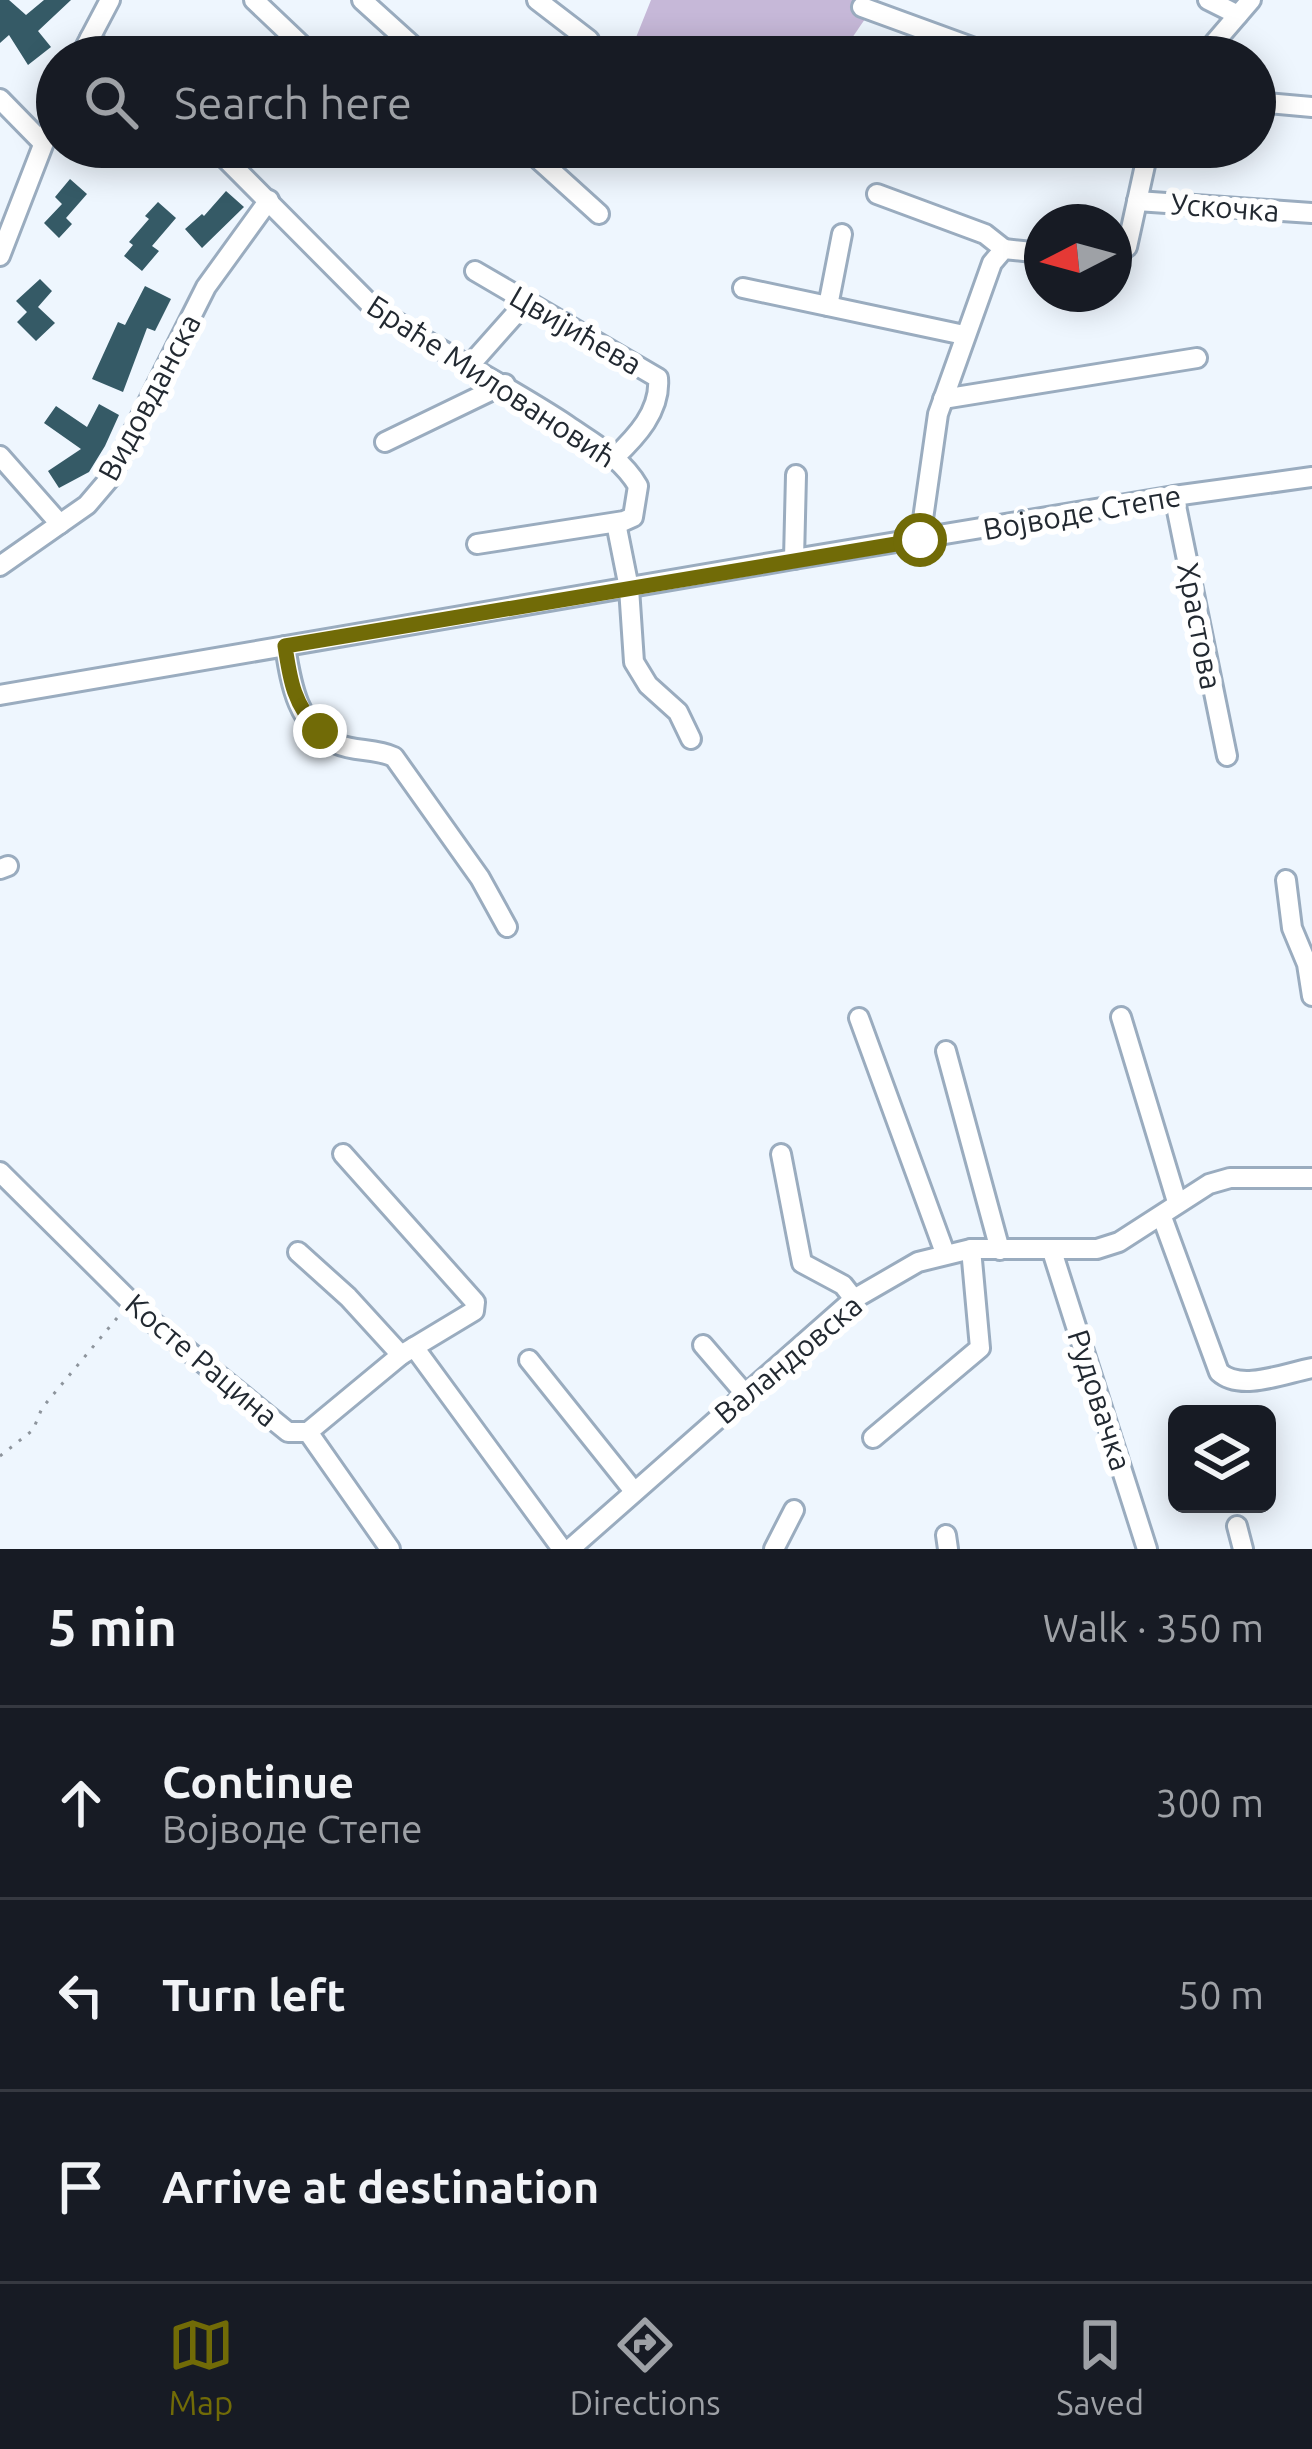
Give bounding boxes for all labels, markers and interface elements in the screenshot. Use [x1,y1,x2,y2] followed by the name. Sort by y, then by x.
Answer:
[36,36,1276,168] search box
[78,69,144,135] icon: search
[174,77,412,128] text: Search here
[1169,186,1281,228] street label: Ускочка
[1024,204,1132,312] north arrow
[504,279,648,381] street label: Цвијићева
[361,288,623,474] street label: Браће Миловановић
[91,308,207,486] street label: Видовданска
[980,478,1184,546] street label: Војводе Степе
[893,513,947,567] route start
[1171,560,1229,692] street label: Храстова
[293,704,347,758] route end
[119,1287,285,1433] street label: Косте Рацина
[708,1288,868,1430] street label: Валандовска
[1061,1325,1139,1475] street label: Рудовачка
[1168,1405,1276,1513] map controls
[1168,1405,1276,1513] button: layers
[48,1598,177,1656] text: 5 min
[1043,1606,1264,1649] text: Walk · 350 m
[162,1756,354,1807] text: Continue
[48,1770,114,1836] icon: ahead
[1155,1781,1264,1824] text: 300 m
[162,1807,423,1850] text: Војводе Степе
[48,1962,114,2028] icon: left
[162,1969,346,2020] text: Turn left
[1177,1973,1264,2016] text: 50 m
[48,2154,114,2220] icon: arrive
[162,2161,599,2212] text: Arrive at destination
[168,2312,234,2421] tab: Map
[570,2312,720,2421] tab: Directions
[1056,2312,1144,2421] tab: Saved

